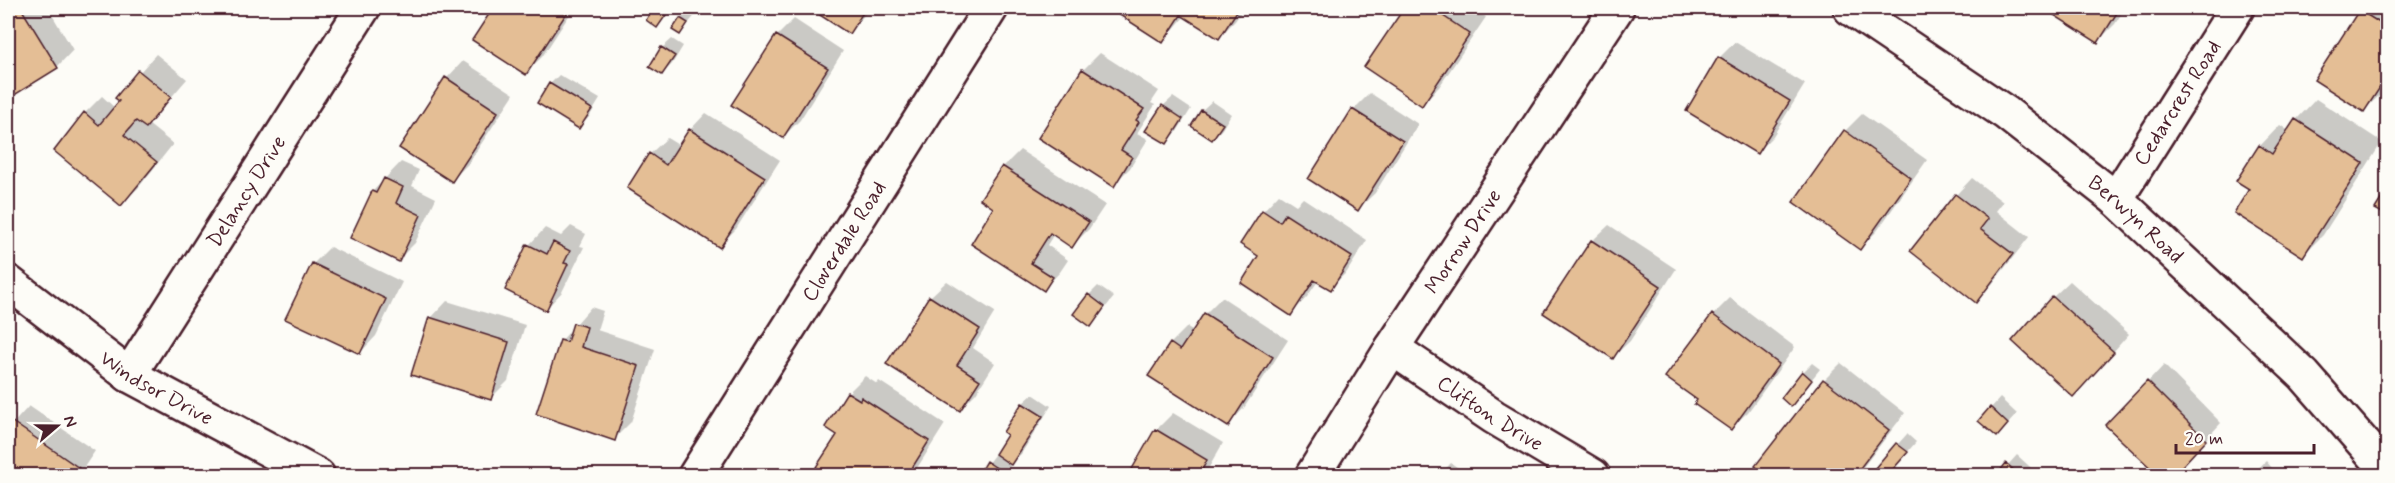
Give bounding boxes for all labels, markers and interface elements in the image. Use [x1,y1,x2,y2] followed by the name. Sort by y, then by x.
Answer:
[2128,35,2228,171] street label: Cedarcrest Road
[201,130,293,253] street label: Delancy Drive
[2082,169,2189,270] street label: Berwyn Road
[796,176,893,307] street label: Cloverdale Road
[1419,184,1508,300] street label: Morrow Drive
[94,345,218,432] street label: Windsor Drive
[1431,370,1548,458] street label: Clifton Drive
[27,396,87,456] north arrow
[58,413,81,430] text: N
[2176,417,2314,455] scale bar
[2185,427,2223,451] text: 20 m

